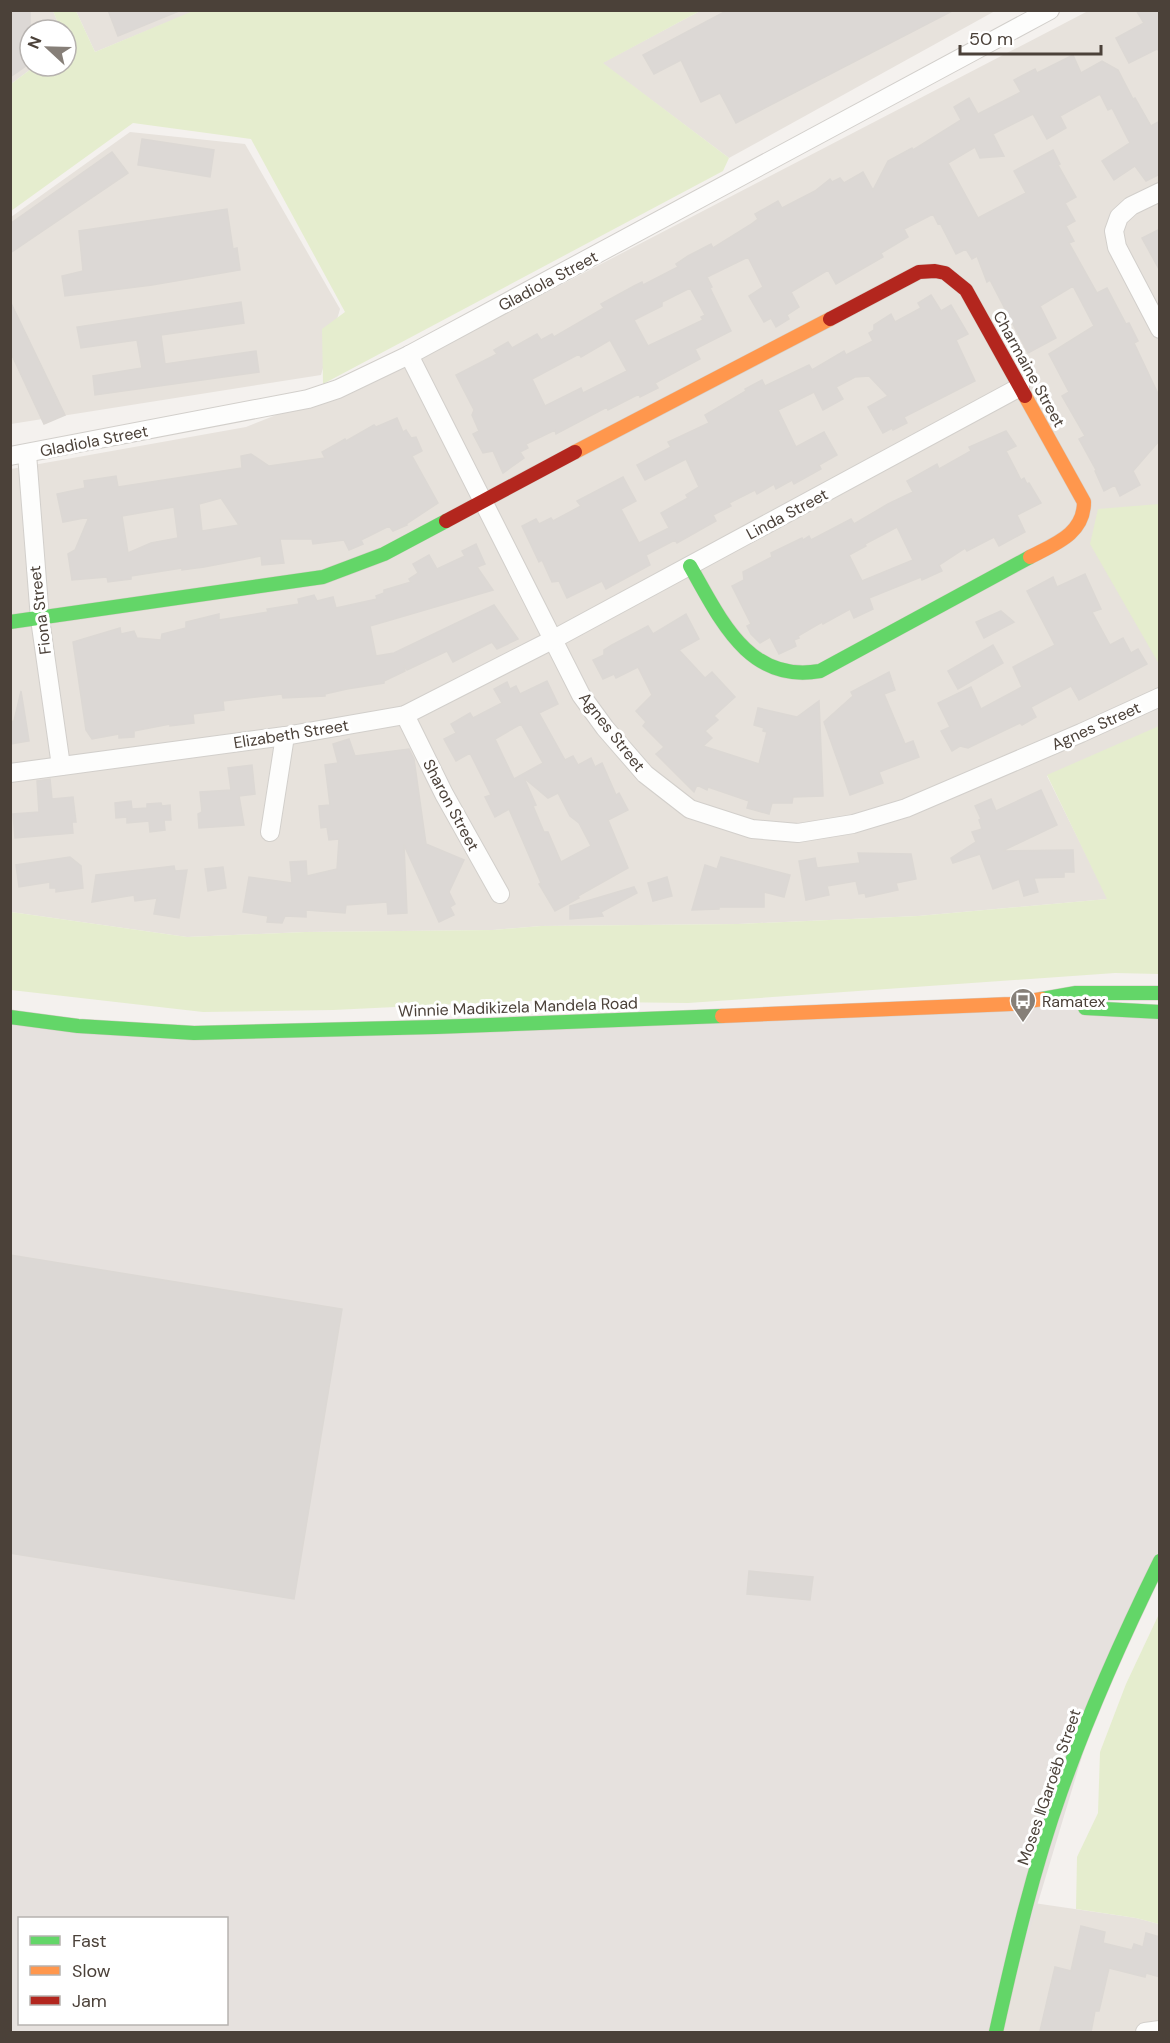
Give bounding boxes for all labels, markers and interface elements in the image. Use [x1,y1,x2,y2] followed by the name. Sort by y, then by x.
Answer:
[18,18,78,78] north arrow
[960,18,1101,56] scale bar
[969,27,1013,51] text: 50 m
[23,33,46,52] text: N
[495,246,601,316] street label: Gladiola Street
[988,307,1070,431] street label: Charmaine Street
[38,420,150,462] street label: Gladiola Street
[742,484,832,544] street label: Linda Street
[24,564,56,656] street label: Fiona Street
[574,688,650,776] street label: Agnes Street
[1048,697,1144,755] street label: Agnes Street
[232,715,350,753] street label: Elizabeth Street
[418,755,484,855] street label: Sharon Street
[1008,986,1038,1024] bus stop icon: Ramatex
[1042,991,1105,1012] place label: Ramatex
[398,992,638,1022] street label: Winnie Madikizela Mandela Road
[1012,1706,1086,1868] street label: Moses ǁGaroëb Street
[18,1917,228,2025] legend
[72,1929,107,1953] text: Fast
[72,1959,111,1983] text: Slow
[72,1989,107,2013] text: Jam

